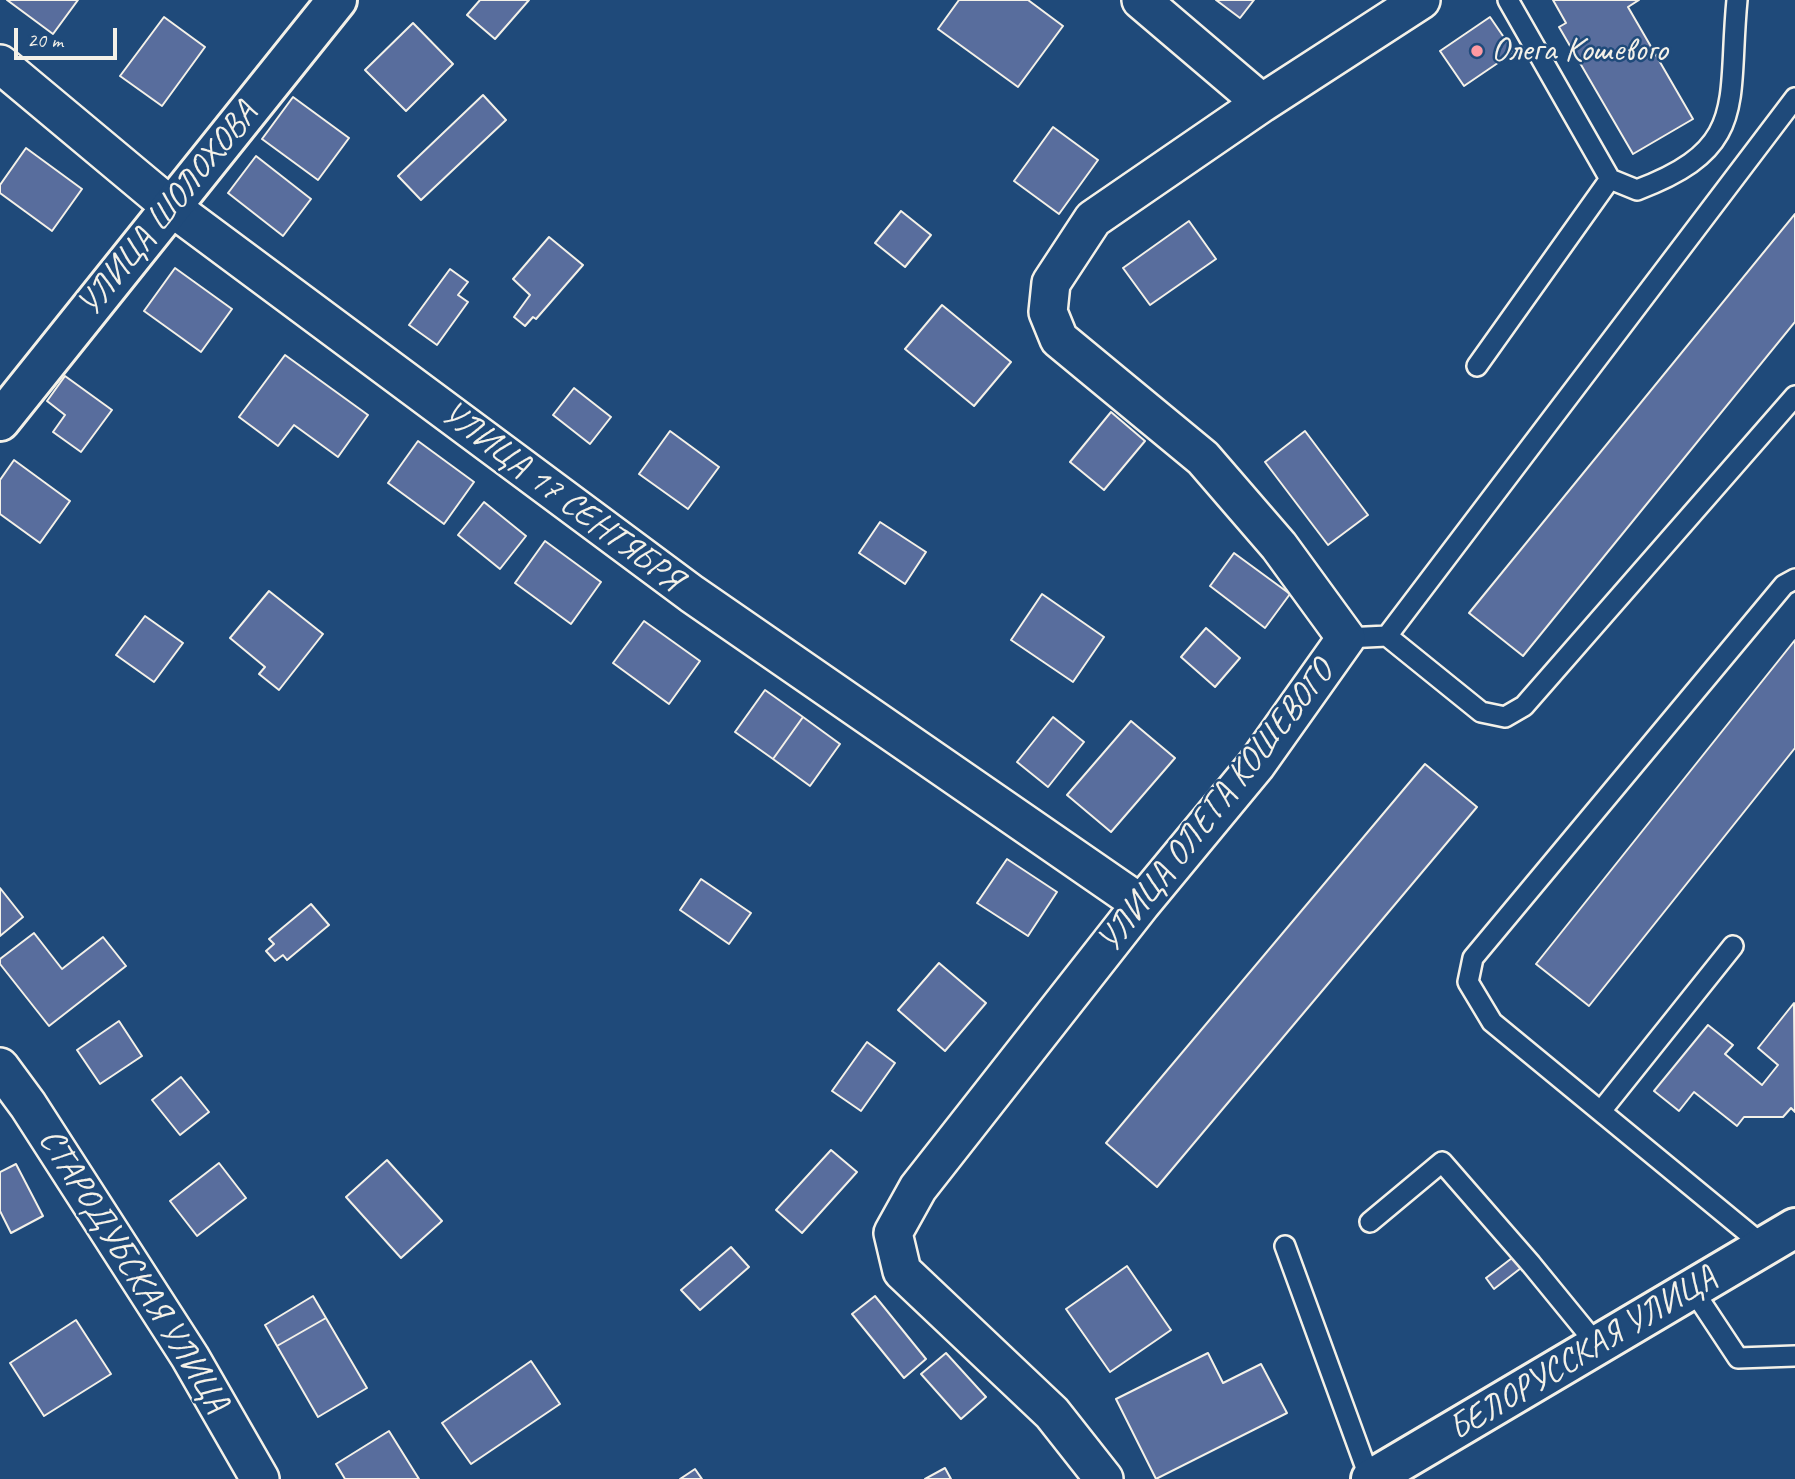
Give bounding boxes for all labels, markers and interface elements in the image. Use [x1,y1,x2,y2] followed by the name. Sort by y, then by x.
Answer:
[18,14,121,58] scale bar
[27,27,63,53] text: 20 m
[1491,30,1668,72] place label: Олега Кошевого
[1469,43,1485,59] marker: Олега Кошевого
[69,94,267,326] street label: УЛИЦА ШОЛОХОВА
[432,393,690,601] street label: УЛИЦА 17 СЕНТЯБРЯ
[1089,652,1343,962] street label: УЛИЦА ОЛЕГА КОШЕВОГО
[29,1121,237,1421] street label: СТАРОДУБСКАЯ УЛИЦА
[1442,1258,1724,1450] street label: БЕЛОРУССКАЯ УЛИЦА

